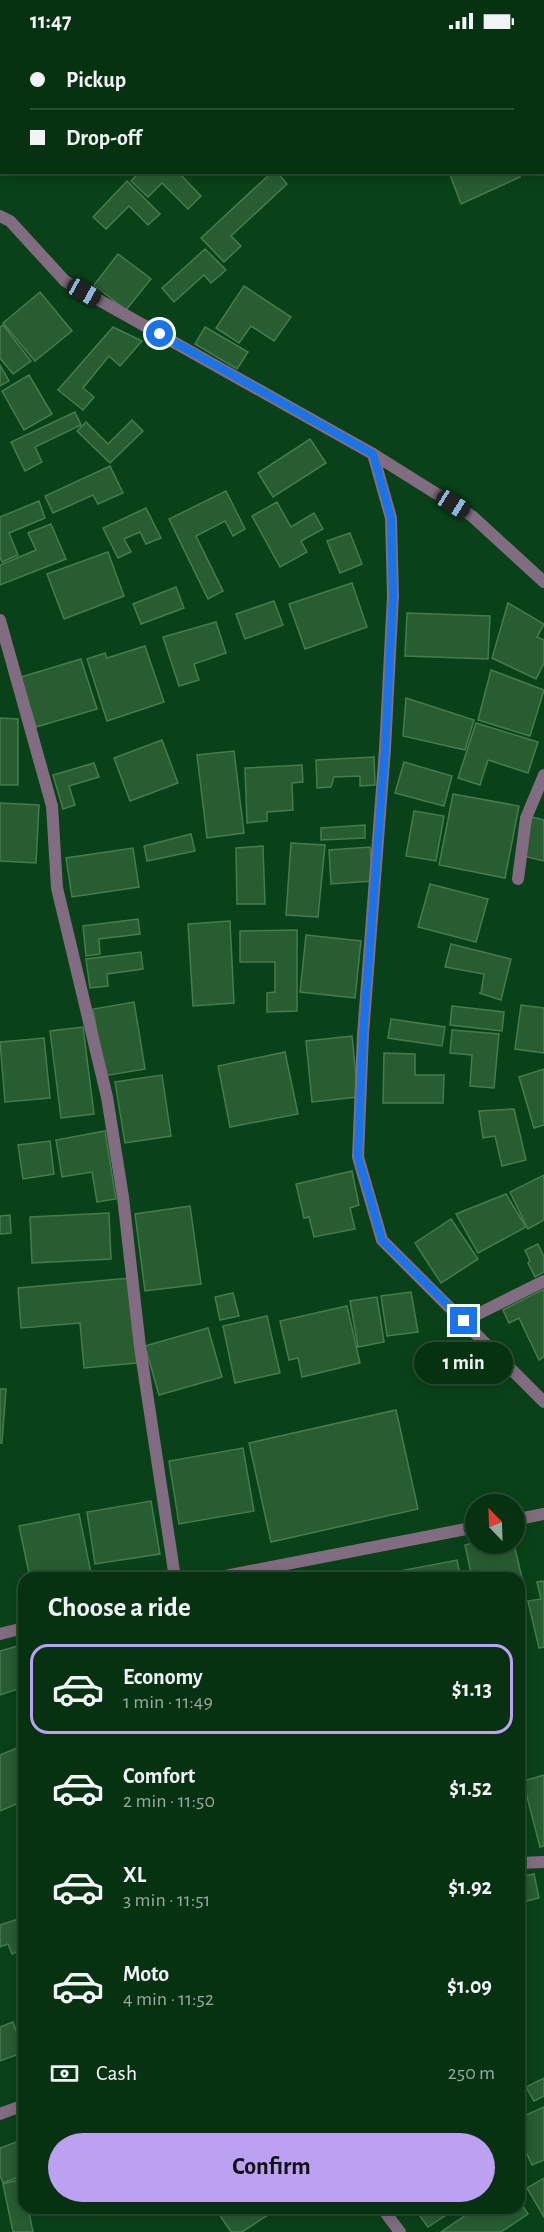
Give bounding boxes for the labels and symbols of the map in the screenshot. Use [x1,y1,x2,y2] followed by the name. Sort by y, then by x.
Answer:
[64,275,104,309] car
[146,320,173,347] route start
[433,487,473,521] car
[450,1307,477,1334] route end
[414,1342,514,1384] callout: 1 min
[465,1494,525,1554] north arrow

